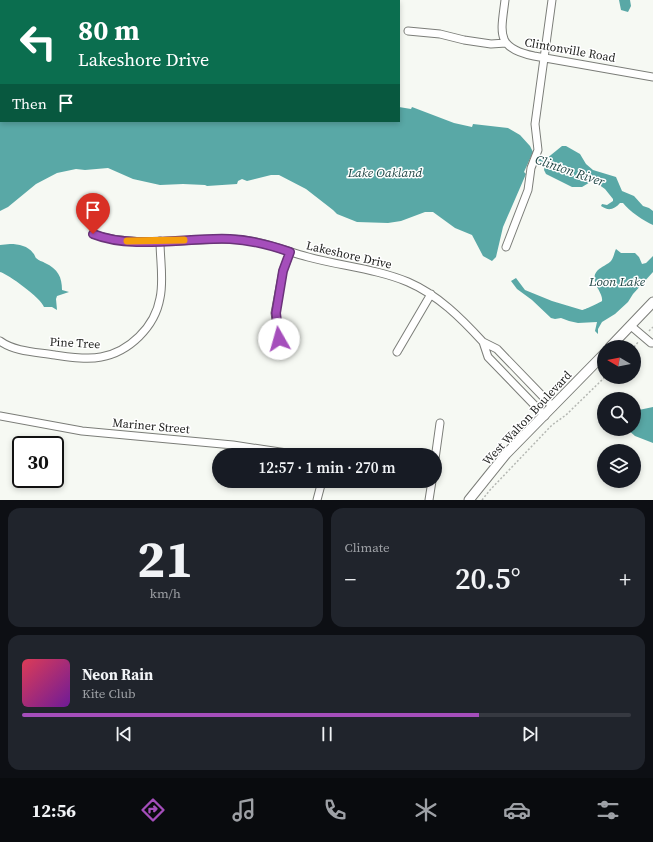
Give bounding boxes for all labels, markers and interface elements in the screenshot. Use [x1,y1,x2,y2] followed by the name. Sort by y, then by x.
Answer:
[78,11,140,49] text: 80 m
[12,16,64,68] icon: left
[523,34,617,66] street label: Clintonville Road
[78,47,209,72] text: Lakeshore Drive
[55,92,77,114] icon: arrive
[12,93,47,114] text: Then
[533,151,608,191] water label: Clinton River
[347,164,423,181] water label: Lake Oakland
[76,193,110,234] pin
[82,199,104,221] icon: arrive
[305,237,393,273] street label: Lakeshore Drive
[588,273,646,290] water label: Loon Lake
[258,318,300,360] position arrow
[49,334,101,352] street label: Pine Tree
[597,340,641,384] north arrow
[597,340,641,488] map controls
[479,367,575,469] street label: West Walton Boulevard
[597,392,641,436] button: search
[112,415,190,437] street label: Mariner Street
[12,436,64,488] speed limit sign: 30
[597,444,641,488] button: layers
[259,457,395,478] text: 12:57 · 1 min · 270 m
[137,523,193,594] text: 21
[345,539,390,556] text: Climate
[455,558,521,599] text: 20.5°
[345,564,356,594] text: −
[619,564,631,594] text: +
[150,585,181,602] text: km/h
[82,664,153,685] text: Neon Rain
[82,685,135,702] text: Kite Club
[113,723,135,745] icon: previous
[316,723,338,745] icon: pause
[519,723,541,745] icon: next
[139,796,167,824] icon: directions
[230,796,258,824] icon: music
[321,796,349,824] icon: phone
[412,796,440,824] icon: climate
[503,796,531,824] icon: car
[594,796,622,824] icon: filters
[31,798,76,823] text: 12:56

